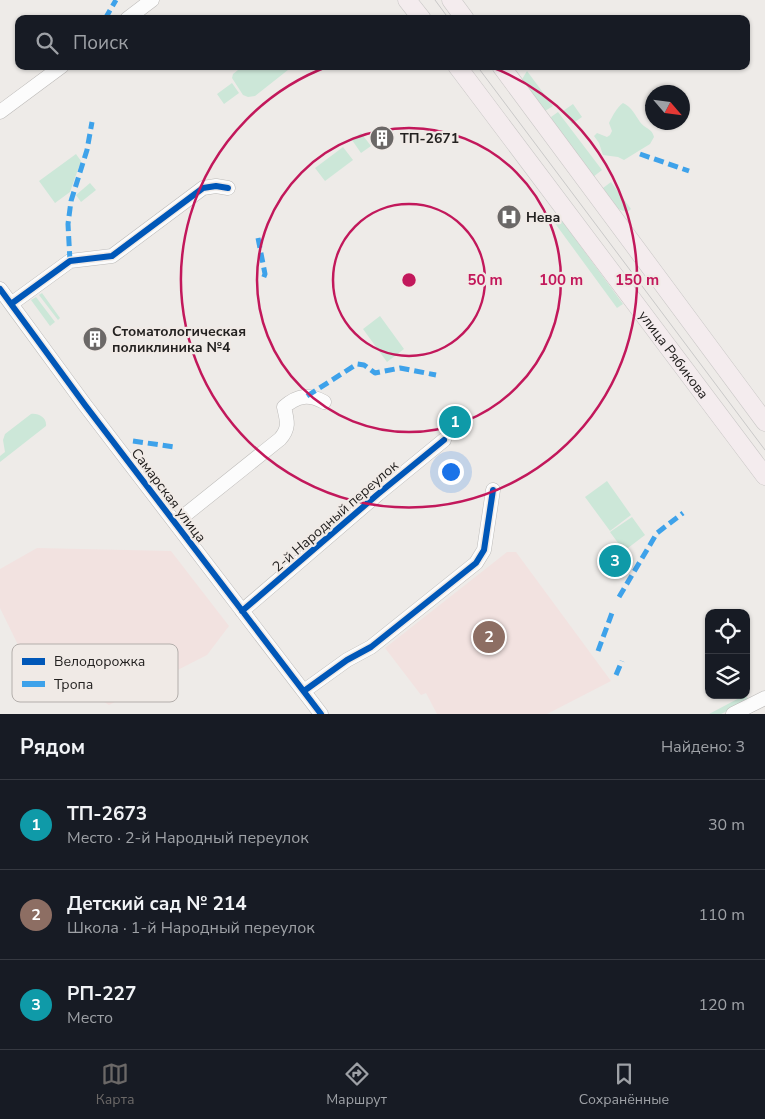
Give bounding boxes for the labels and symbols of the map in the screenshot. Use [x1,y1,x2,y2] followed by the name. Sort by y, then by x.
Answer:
[645,85,690,130] north arrow
[369,125,395,151] building icon: ТП-2671
[400,129,459,148] place label: ТП-2671
[496,204,522,230] hospital icon: Нева
[526,208,560,227] place label: Нева
[467,270,503,290] text: 50 m
[539,270,583,290] text: 100 m
[615,270,659,290] text: 150 m
[400,271,418,289] centre of rings
[634,307,713,403] street label: улица Рябикова
[112,322,246,357] place label: Стоматологическая поликлиника №4
[82,326,108,352] building icon: Стоматологическая поликлиника №4
[439,403,471,441] pin: 1
[127,444,210,546] street label: Самарская улица
[268,456,403,576] street label: 2-й Народный переулок
[438,459,464,485] your location
[599,542,631,580] pin: 3
[473,618,505,656] pin: 2
[12,644,178,702] legend
[54,652,145,671] text: Велодорожка
[54,675,93,694] text: Тропа

